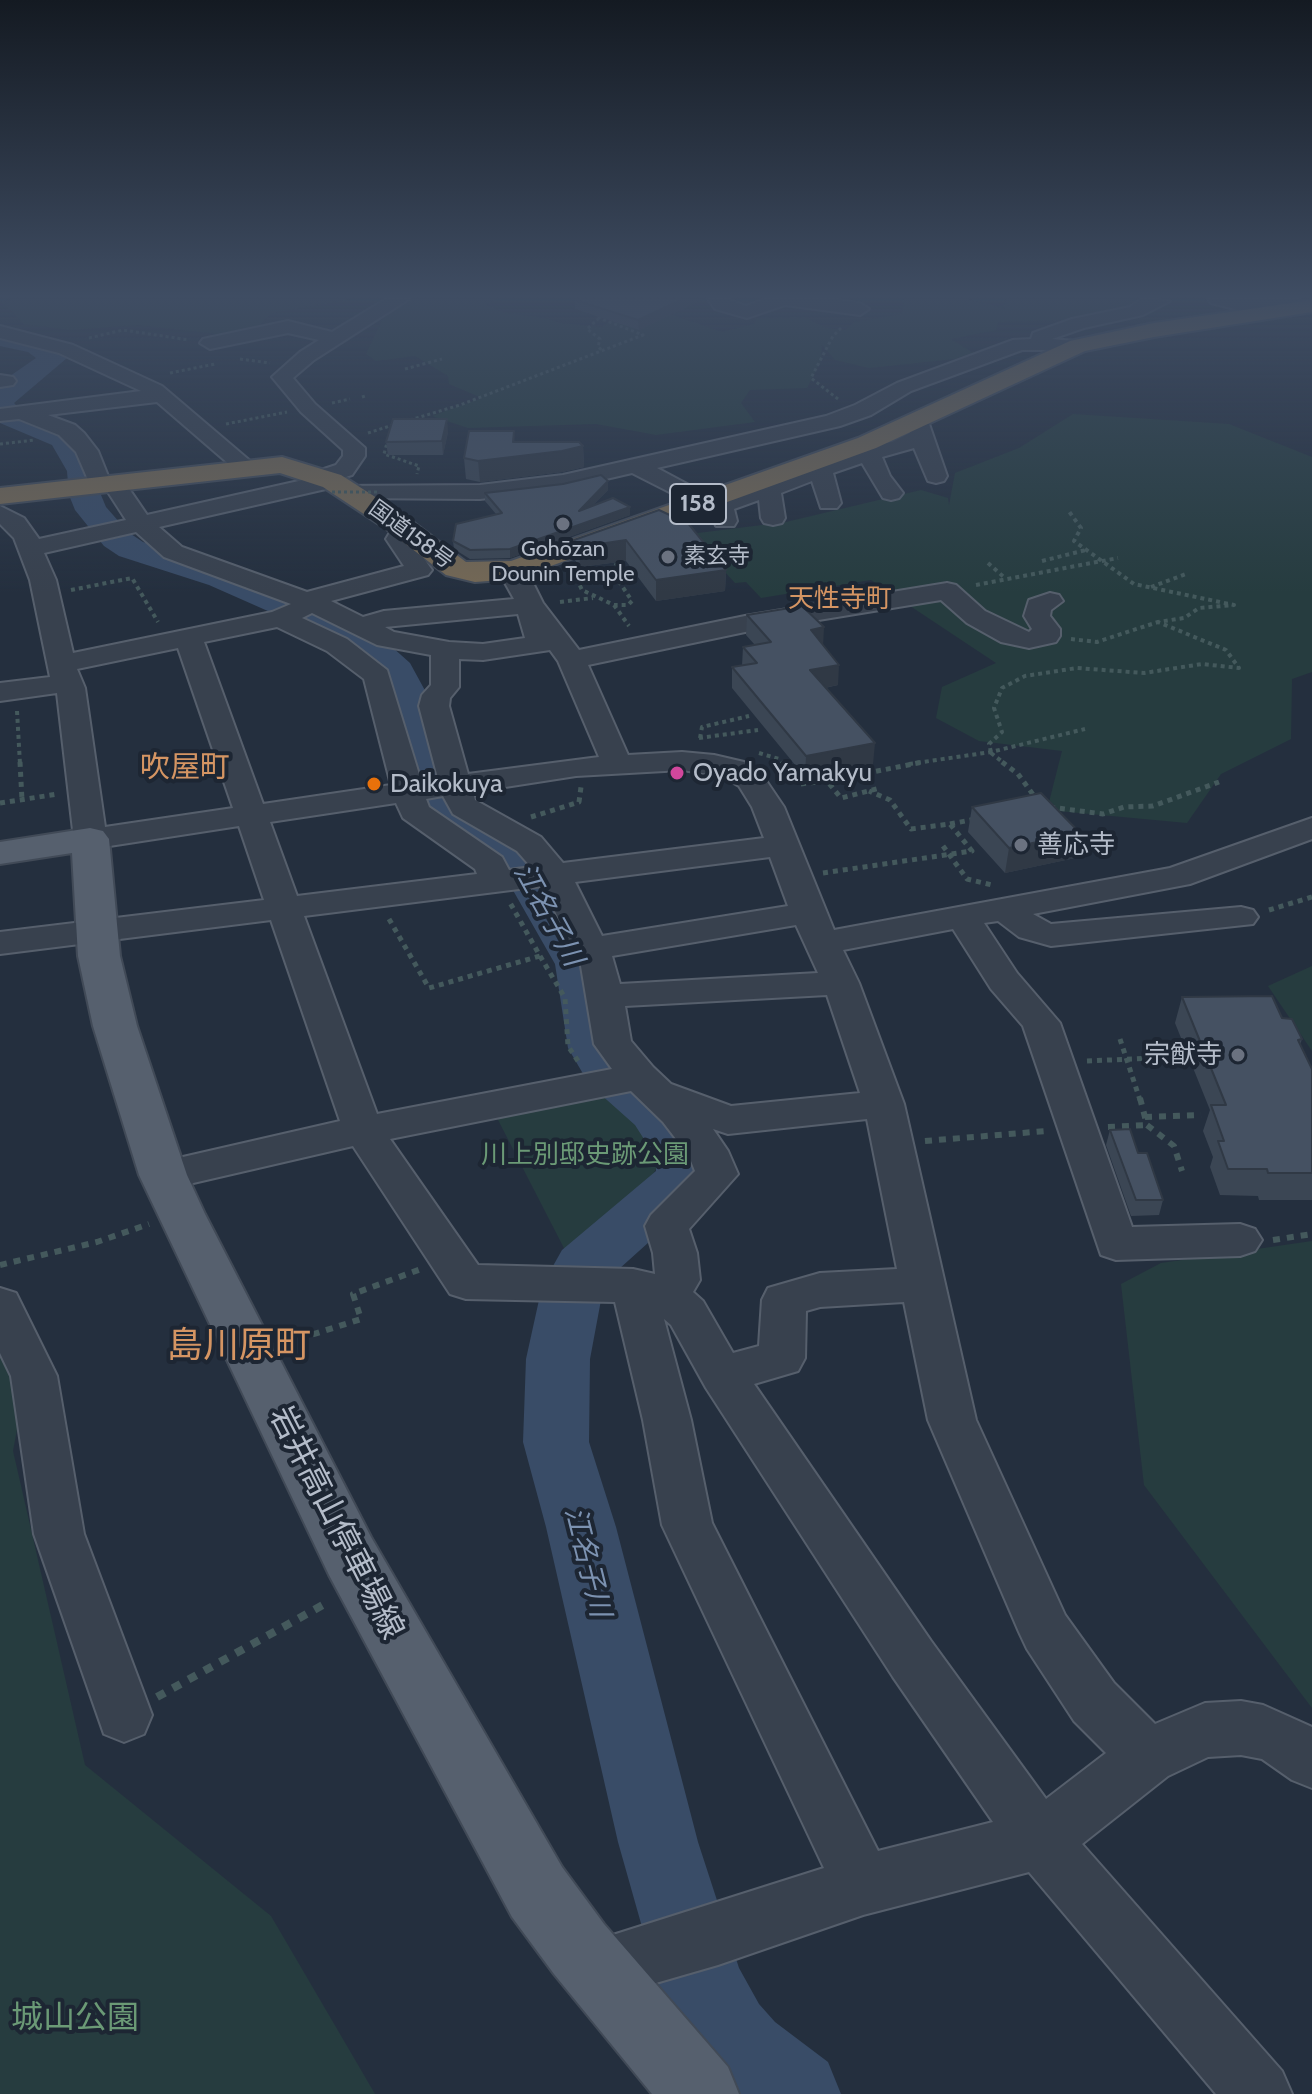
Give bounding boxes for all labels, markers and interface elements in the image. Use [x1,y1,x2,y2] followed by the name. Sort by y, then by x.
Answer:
[670,484,726,524] road number: 158
[363,495,459,575] street label: 国道158号
[554,515,572,533] marker: Gohōzan Dounin Temple
[492,537,634,588] place label: Gohōzan Dounin Temple
[684,544,750,570] place label: 素玄寺
[659,548,677,566] marker: 素玄寺
[788,583,892,615] district label: 天性寺町
[140,750,230,786] district label: 吹屋町
[693,757,872,789] place label: Oyado Yamakyu
[668,764,686,782] marker: Oyado Yamakyu
[390,768,503,800] place label: Daikokuya
[365,775,383,793] marker: Daikokuya
[1037,829,1115,861] place label: 善応寺
[1012,836,1030,854] marker: 善応寺
[506,858,590,972] water label: 江名子川
[1144,1039,1222,1071] place label: 宗猷寺
[1229,1046,1247,1064] marker: 宗猷寺
[481,1139,689,1171] park label: 川上別邸史跡公園
[167,1324,311,1368] district label: 島川原町
[261,1400,411,1646] street label: 岩井高山停車場線
[557,1504,617,1620] water label: 江名子川
[11,2000,139,2038] park label: 城山公園

